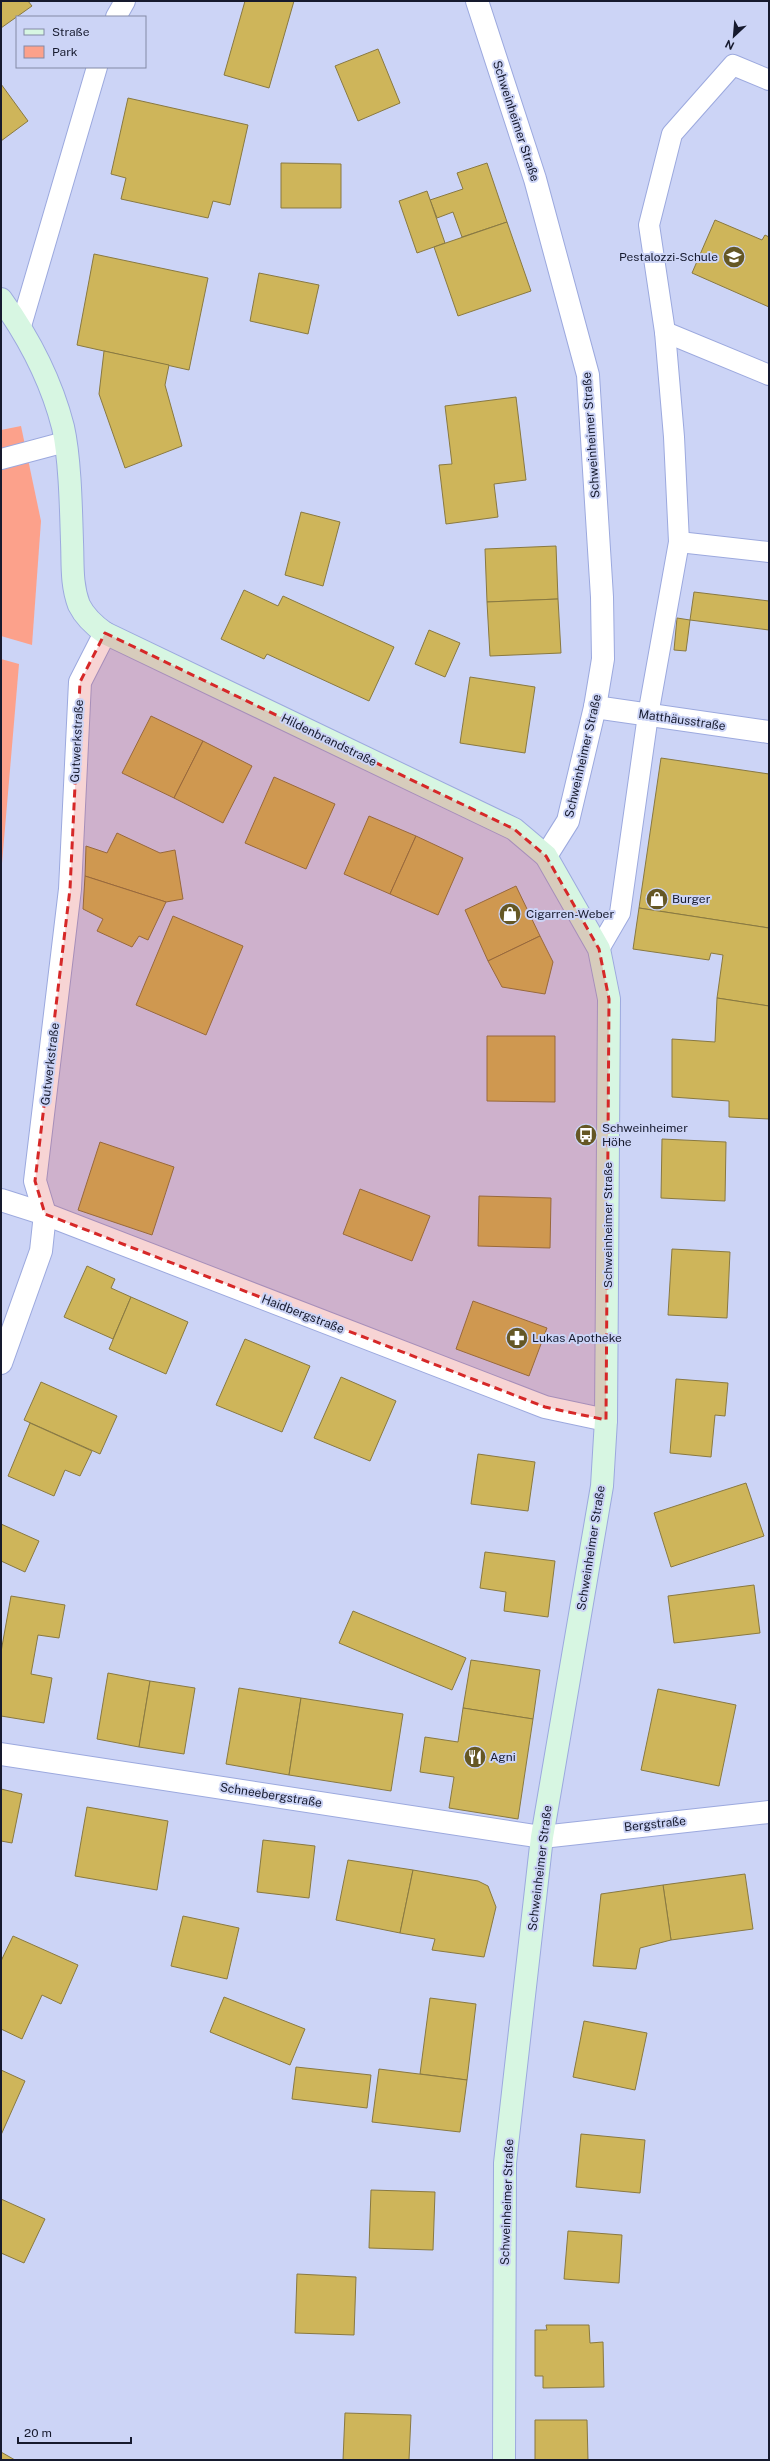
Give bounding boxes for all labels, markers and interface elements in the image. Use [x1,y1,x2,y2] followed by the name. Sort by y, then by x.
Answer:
[16,16,146,68] legend
[714,16,754,56] north arrow
[52,25,90,39] text: Straße
[723,38,736,52] text: N
[52,45,78,59] text: Park
[490,59,542,183] street label: Schweinheimer Straße
[721,244,747,270] school or university icon: Pestalozzi-Schule
[619,250,718,264] place label: Pestalozzi-Schule
[580,371,602,498] street label: Schweinheimer Straße
[562,693,604,819] street label: Schweinheimer Straße
[68,699,86,783] street label: Gutwerkstraße
[638,707,727,733] street label: Matthäusstraße
[279,711,379,769] street label: Hildenbrandstraße
[644,886,670,912] shop icon: Burger
[672,892,711,906] place label: Burger
[497,901,523,927] shop icon: Cigarren-Weber
[526,907,614,921] place label: Cigarren-Weber
[38,1022,62,1106] street label: Gutwerkstraße
[602,1121,688,1149] place label: Schweinheimer Höhe
[573,1122,599,1148] bus stop icon: Schweinheimer Höhe
[601,1162,615,1288] street label: Schweinheimer Straße
[260,1292,346,1336] street label: Haidbergstraße
[504,1325,530,1351] pharmacy icon: Lukas Apotheke
[532,1331,622,1345] place label: Lukas Apotheke
[574,1484,608,1611] street label: Schweinheimer Straße
[462,1744,488,1770] restaurant icon: Agni
[490,1750,516,1764] place label: Agni
[219,1780,323,1810] street label: Schneebergstraße
[525,1804,555,1931] street label: Schweinheimer Straße
[623,1814,687,1834] street label: Bergstraße
[498,2138,516,2265] street label: Schweinheimer Straße
[18,2419,131,2445] scale bar
[24,2426,52,2440] text: 20 m

